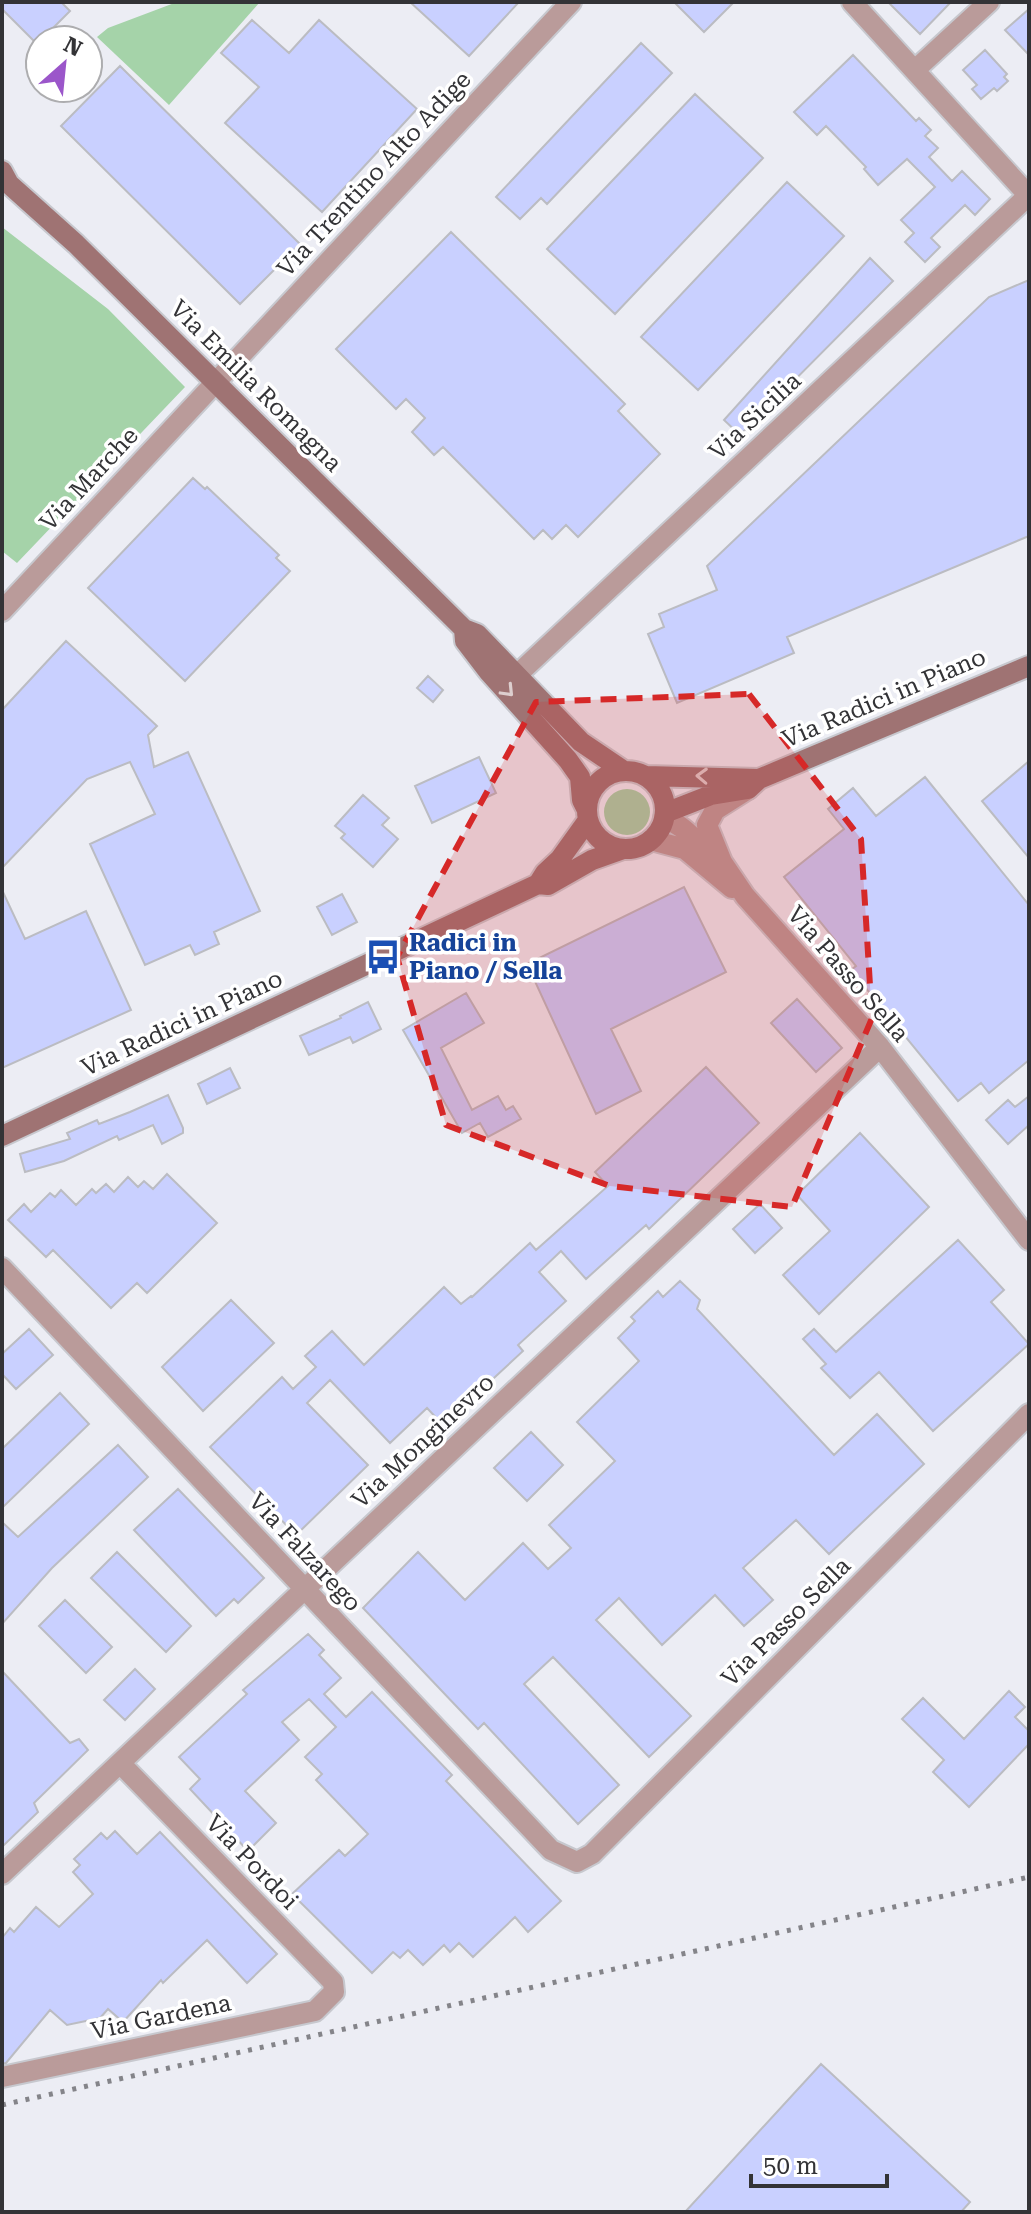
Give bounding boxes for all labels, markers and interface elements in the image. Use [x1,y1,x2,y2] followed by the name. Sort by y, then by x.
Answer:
[24,24,104,104] north arrow
[60,32,86,62] text: N
[271,65,477,283] street label: Via Trentino Alto Adige
[165,295,347,477] street label: Via Emilia Romagna
[703,366,807,466] street label: Via Sicilia
[34,422,144,536] street label: Via Marche
[778,642,990,754] street label: Via Radici in Piano
[499,682,514,696] one-way arrow
[695,768,708,785] one-way arrow
[781,900,915,1048] street label: Via Passo Sella
[409,929,562,985] place label: Radici in Piano / Sella
[364,938,402,976] bus stop icon: Radici in Piano / Sella
[77,964,287,1082] street label: Via Radici in Piano
[346,1368,500,1514] street label: Via Monginevro
[243,1487,367,1617] street label: Via Falzarego
[716,1552,856,1692] street label: Via Passo Sella
[200,1809,304,1915] street label: Via Pordoi
[89,1989,233,2045] street label: Via Gardena
[751,2138,887,2188] scale bar
[763,2152,818,2180] text: 50 m

